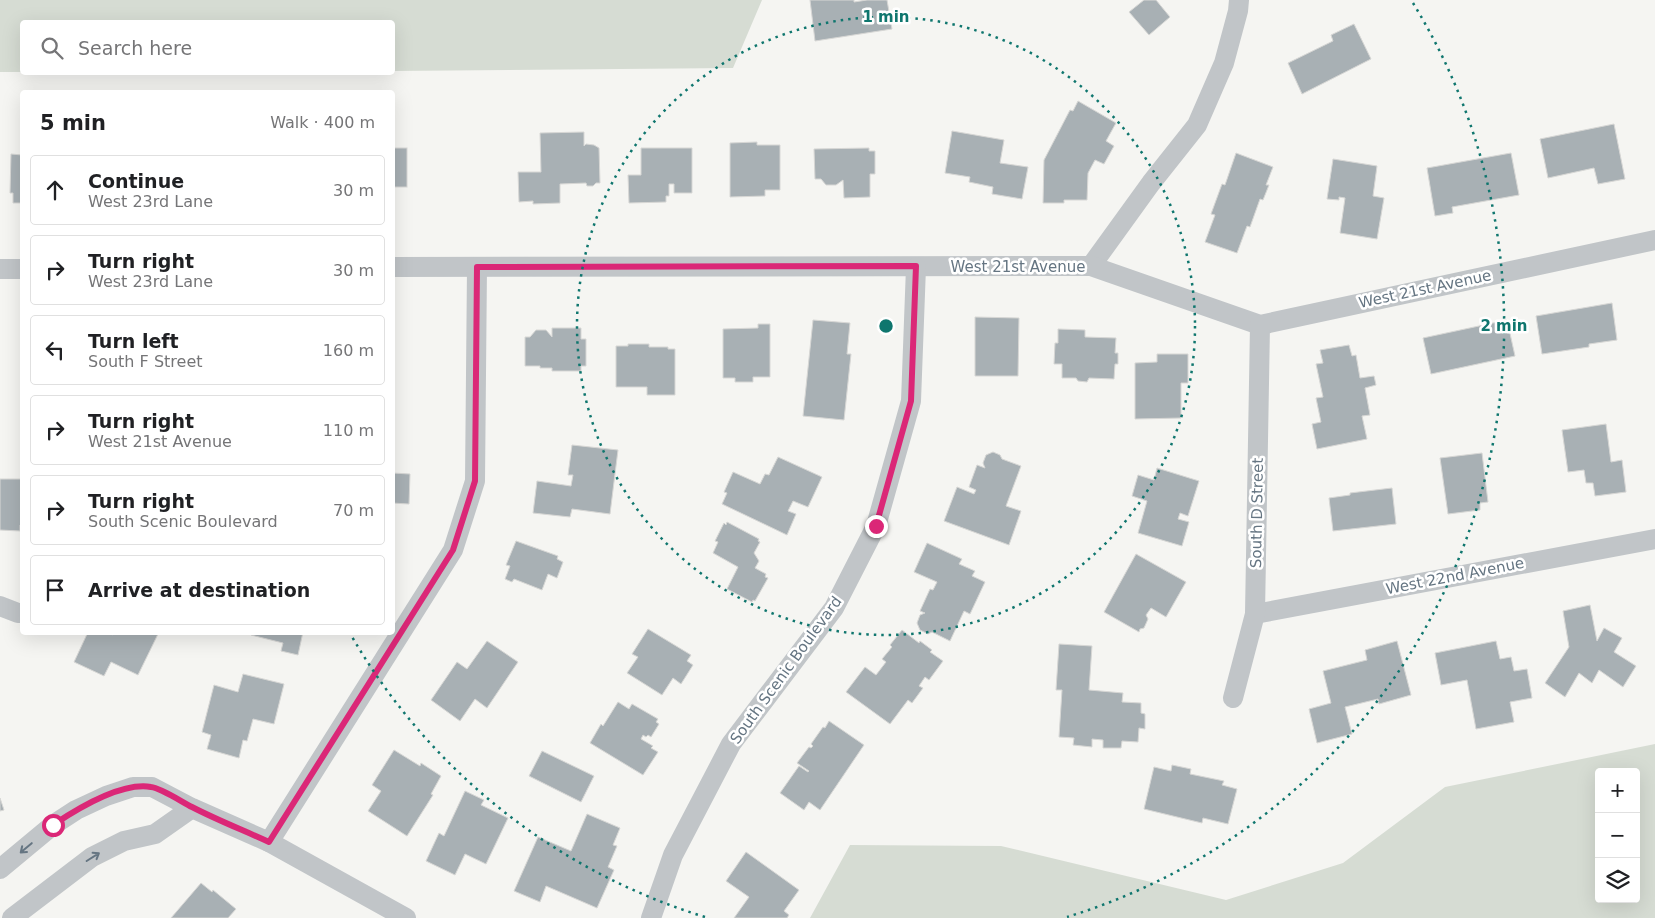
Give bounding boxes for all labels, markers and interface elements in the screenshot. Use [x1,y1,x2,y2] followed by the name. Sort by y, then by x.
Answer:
[862,8,910,26] text: 1 min
[20,20,395,75] search box
[38,34,66,62] icon: search
[78,37,192,59] text: Search here
[40,111,106,135] text: 5 min
[270,113,375,132] text: Walk · 400 m
[88,170,184,192] text: Continue
[41,176,69,204] icon: ahead
[333,181,374,200] text: 30 m
[88,192,213,211] text: West 23rd Lane
[88,250,194,272] text: Turn right
[41,256,69,284] icon: right
[951,258,1085,276] street label: West 21st Avenue
[333,261,374,280] text: 30 m
[1357,266,1493,312] street label: West 21st Avenue
[88,272,213,291] text: West 23rd Lane
[877,317,895,335] centre of rings
[1480,317,1528,335] text: 2 min
[88,330,179,352] text: Turn left
[41,336,69,364] icon: left
[323,341,374,360] text: 160 m
[88,352,203,371] text: South F Street
[88,410,194,432] text: Turn right
[41,416,69,444] icon: right
[323,421,374,440] text: 110 m
[88,432,232,451] text: West 21st Avenue
[1247,458,1267,568] street label: South D Street
[88,490,194,512] text: Turn right
[41,496,69,524] icon: right
[333,501,374,520] text: 70 m
[88,512,278,531] text: South Scenic Boulevard
[865,515,888,538] route end
[1384,554,1526,598] street label: West 22nd Avenue
[41,576,69,604] icon: arrive
[88,579,310,601] text: Arrive at destination
[726,593,846,747] street label: South Scenic Boulevard
[1595,768,1640,903] map controls
[1595,768,1640,813] button: +
[1595,813,1640,858] button: −
[42,814,65,837] route start
[20,842,33,853] one-way arrow
[86,852,100,863] one-way arrow
[1595,858,1640,903] button: layers

